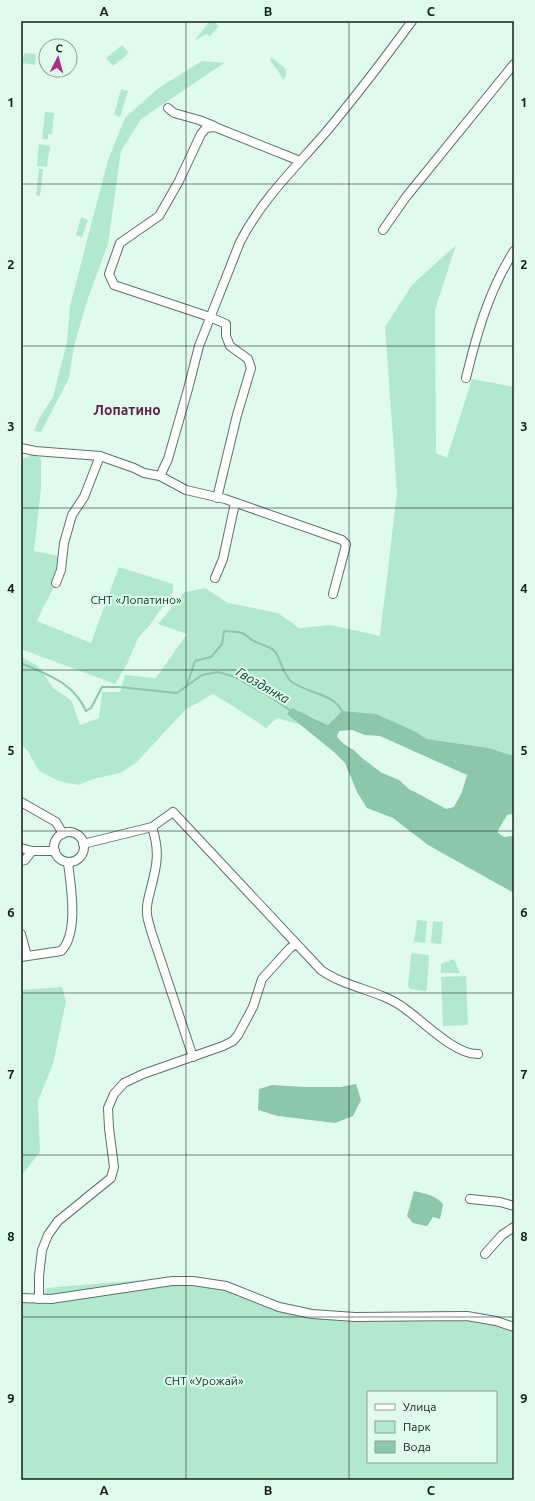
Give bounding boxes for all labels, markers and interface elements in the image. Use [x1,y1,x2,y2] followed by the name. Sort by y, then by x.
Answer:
[99,4,109,18] text: A
[264,4,273,18] text: B
[427,4,436,18] text: C
[38,38,78,78] north arrow
[55,42,63,54] text: С
[7,95,15,109] text: 1
[520,95,528,109] text: 1
[7,257,15,271] text: 2
[520,257,528,271] text: 2
[93,402,161,418] district label: Лопатино
[7,419,15,433] text: 3
[520,419,528,433] text: 3
[7,581,15,595] text: 4
[520,581,528,595] text: 4
[90,593,182,606] park label: СНТ «Лопатино»
[234,664,292,706] water label: Гвоздянка
[7,743,15,757] text: 5
[520,743,528,757] text: 5
[7,905,15,919] text: 6
[520,905,528,919] text: 6
[7,1067,15,1081] text: 7
[520,1067,528,1081] text: 7
[7,1229,15,1243] text: 8
[520,1229,528,1243] text: 8
[164,1374,244,1387] park label: СНТ «Урожай»
[7,1391,15,1405] text: 9
[367,1391,497,1463] legend
[520,1391,528,1405] text: 9
[403,1400,436,1413] text: Улица
[403,1420,431,1433] text: Парк
[403,1440,431,1453] text: Вода
[99,1483,109,1497] text: A
[264,1483,273,1497] text: B
[427,1483,436,1497] text: C

